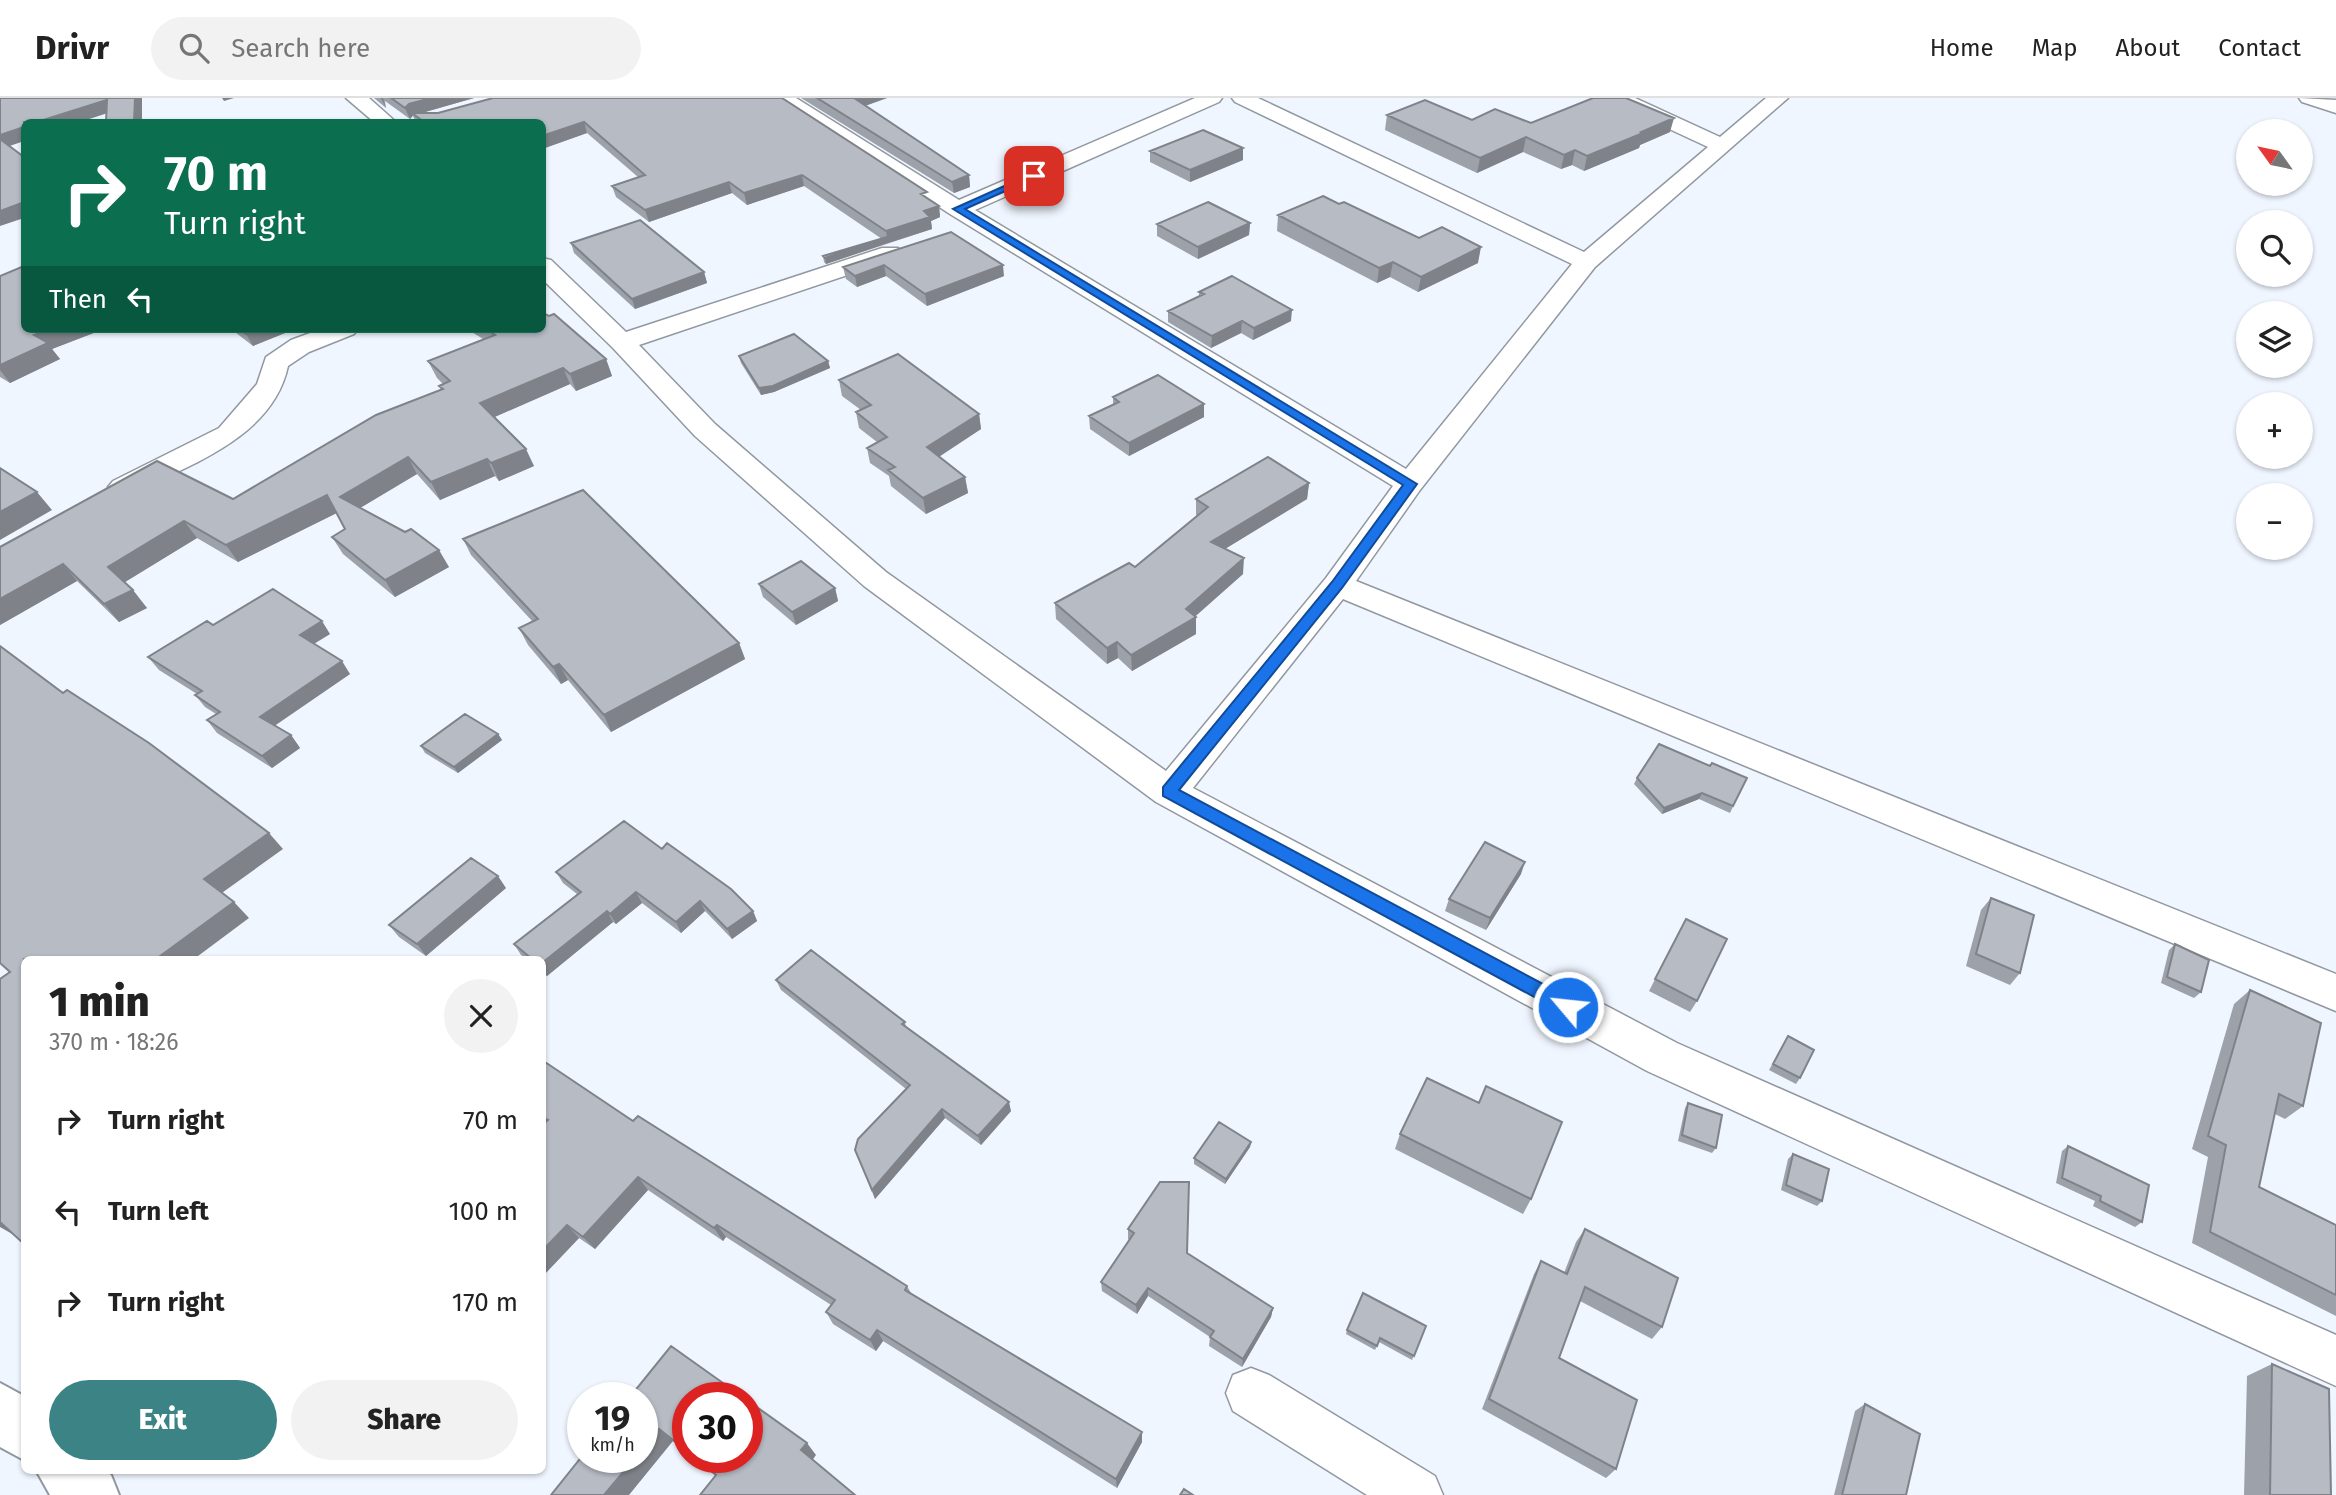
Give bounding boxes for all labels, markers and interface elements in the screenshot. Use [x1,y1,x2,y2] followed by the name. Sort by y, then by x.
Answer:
[151,17,641,80] search box
[35,28,109,68] text: Drivr
[175,29,213,67] icon: search
[231,33,370,64] text: Search here
[1930,34,1994,62] text: Home
[2032,34,2078,62] text: Map
[2116,34,2180,62] text: About
[2218,34,2301,62] text: Contact
[2236,119,2314,196] north arrow
[2236,119,2313,560] map controls
[164,144,268,203] text: 70 m
[1004,146,1064,206] pin
[49,147,140,238] icon: right
[1015,157,1053,195] icon: arrive
[164,204,306,242] text: Turn right
[2236,210,2313,287] button: search
[121,280,159,318] icon: left
[49,284,107,315] text: Then
[2236,301,2313,378] button: layers
[2236,392,2313,469] button: +
[2236,483,2313,560] button: −
[1531,970,1605,1044] position arrow
[49,977,150,1027] text: 1 min
[444,979,518,1053] button: close
[49,1028,178,1056] text: 370 m · 18:26
[49,1102,87,1140] icon: right
[108,1105,225,1136] text: Turn right
[463,1105,518,1136] text: 70 m
[49,1193,87,1231] icon: left
[108,1196,209,1227] text: Turn left
[449,1196,518,1227] text: 100 m
[49,1284,87,1322] icon: right
[108,1287,225,1318] text: Turn right
[452,1287,518,1318] text: 170 m
[49,1380,277,1460] button: Exit
[291,1380,518,1460] button: Share
[672,1382,763,1473] speed limit sign: 30
[595,1397,630,1439] text: 19
[590,1434,635,1456] text: km/h

